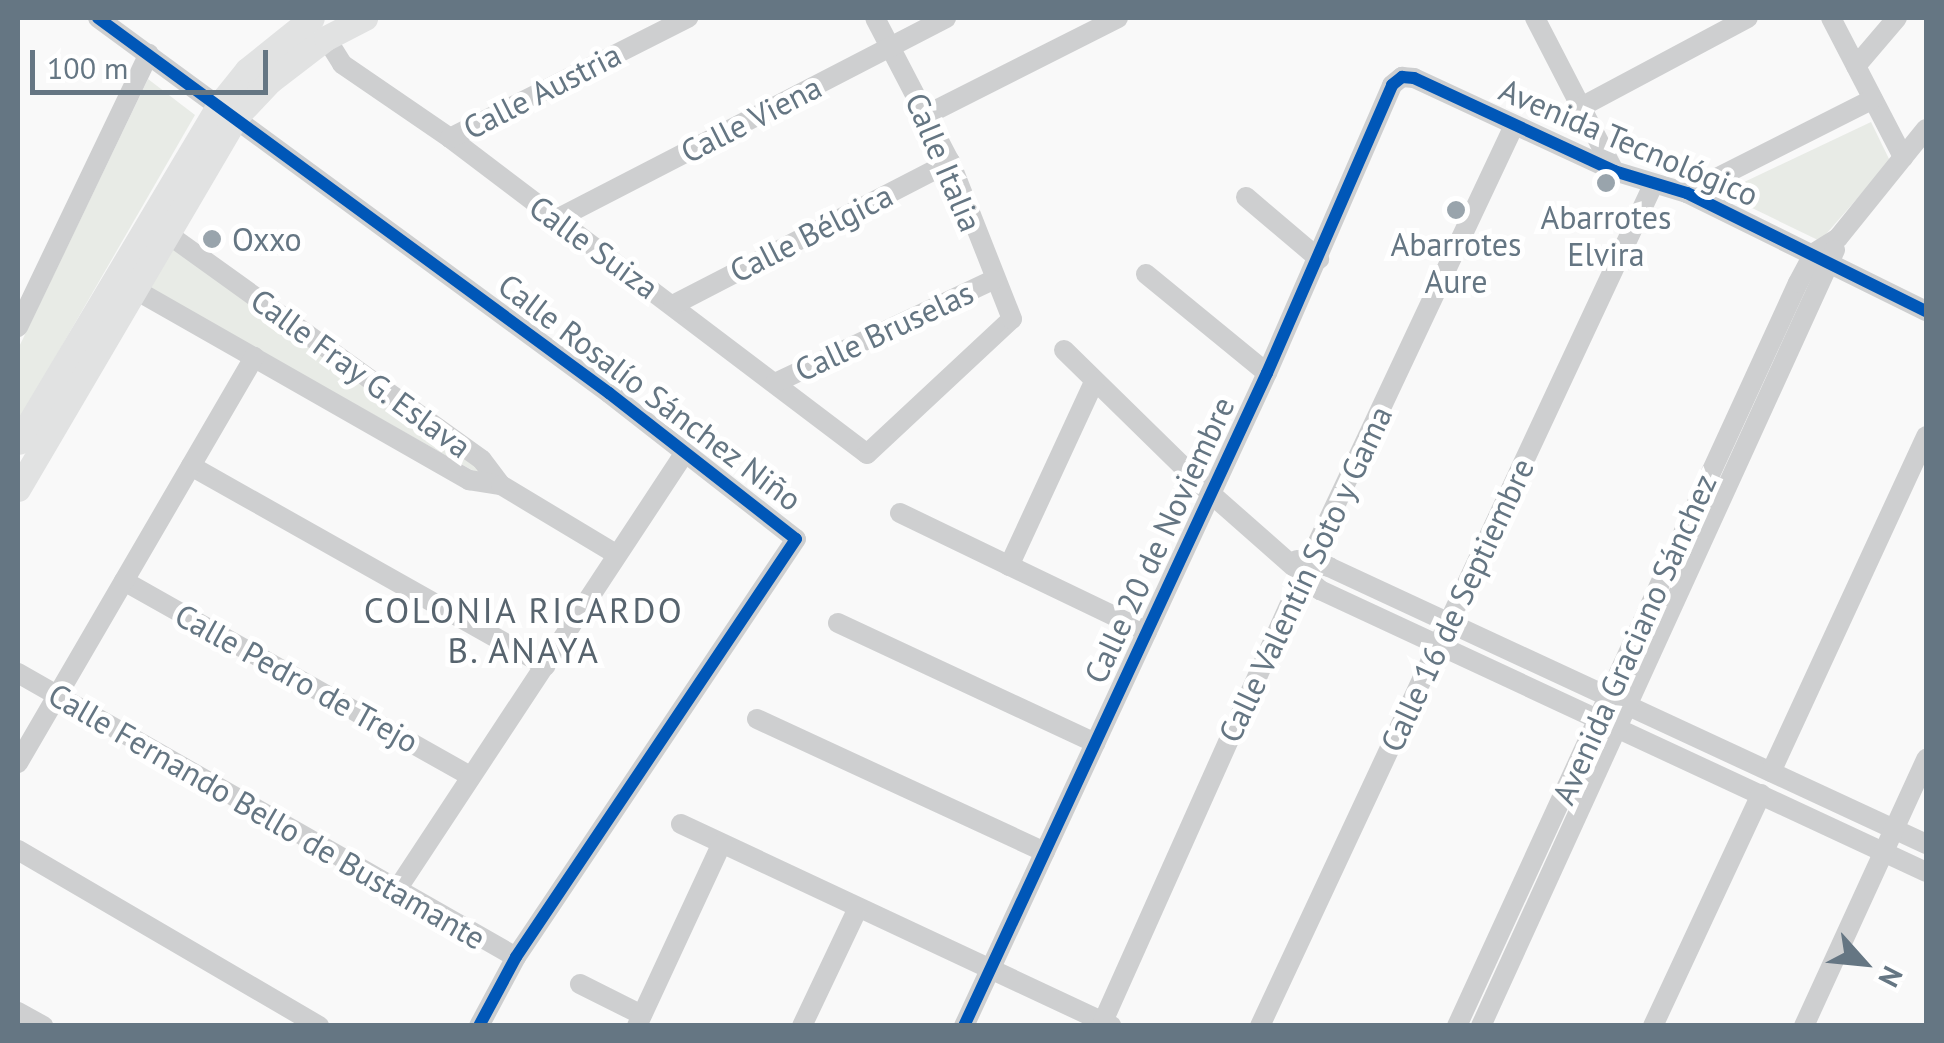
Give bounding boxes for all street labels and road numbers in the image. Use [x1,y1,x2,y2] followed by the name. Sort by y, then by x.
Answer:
[456,35,628,147] street label: Calle Austria
[674,67,828,171] street label: Calle Viena
[1493,70,1765,214] street label: Avenida Tecnológico
[898,87,990,237] street label: Calle Italia
[723,176,899,290] street label: Calle Bélgica
[522,187,666,307] street label: Calle Suiza
[490,265,810,519] street label: Calle Rosalío Sánchez Niño
[789,273,979,389] street label: Calle Bruselas
[242,279,480,467] street label: Calle Fray G. Eslava
[1076,391,1242,689] street label: Calle 20 de Noviembre
[1210,399,1400,749] street label: Calle Valentín Soto y Gama
[1372,452,1542,758] street label: Calle 16 de Septiembre
[1544,468,1724,810] street label: Avenida Graciano Sánchez
[168,595,426,761] street label: Calle Pedro de Trejo
[42,675,492,957] street label: Calle Fernando Bello de Bustamante

